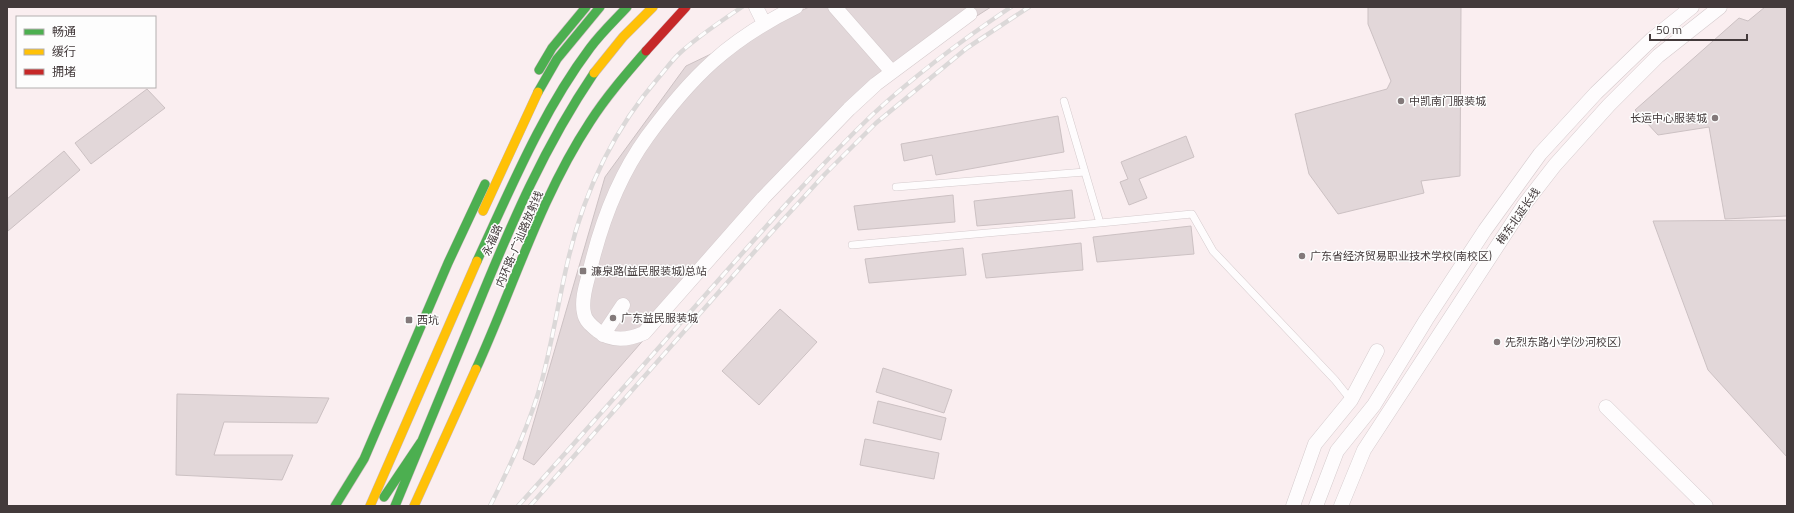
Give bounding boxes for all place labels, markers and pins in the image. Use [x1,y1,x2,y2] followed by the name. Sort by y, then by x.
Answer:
[1409,93,1486,109] place label: 中凯南门服装城
[1396,96,1406,106] marker: 中凯南门服装城
[1630,110,1707,126] place label: 长运中心服装城
[1710,113,1720,123] marker: 长运中心服装城
[1310,248,1492,264] place label: 广东省经济贸易职业技术学校(南校区)
[1297,251,1307,261] marker: 广东省经济贸易职业技术学校(南校区)
[591,263,707,279] place label: 濂泉路(益民服装城)总站
[578,266,588,276] marker: 濂泉路(益民服装城)总站
[621,310,698,326] place label: 广东益民服装城
[417,312,439,328] place label: 西坑
[608,313,618,323] marker: 广东益民服装城
[404,315,414,325] marker: 西坑
[1505,334,1621,350] place label: 先烈东路小学(沙河校区)
[1492,337,1502,347] marker: 先烈东路小学(沙河校区)

